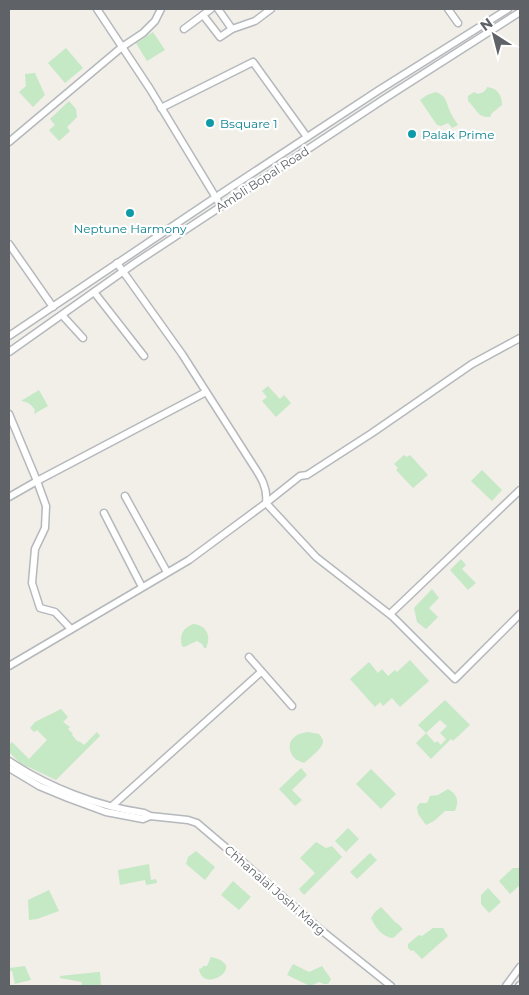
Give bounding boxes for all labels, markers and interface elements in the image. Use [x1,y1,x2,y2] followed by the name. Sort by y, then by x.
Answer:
[469,10,519,60] north arrow
[476,14,496,35] text: N
[220,116,278,131] place label: Bsquare 1
[204,117,216,129] marker: Bsquare 1
[422,127,494,142] place label: Palak Prime
[406,128,418,140] marker: Palak Prime
[212,143,312,215] street label: Ambli Bopal Road
[124,207,136,219] marker: Neptune Harmony
[74,221,187,236] place label: Neptune Harmony
[221,842,329,938] street label: Chhanalal Joshi Marg

